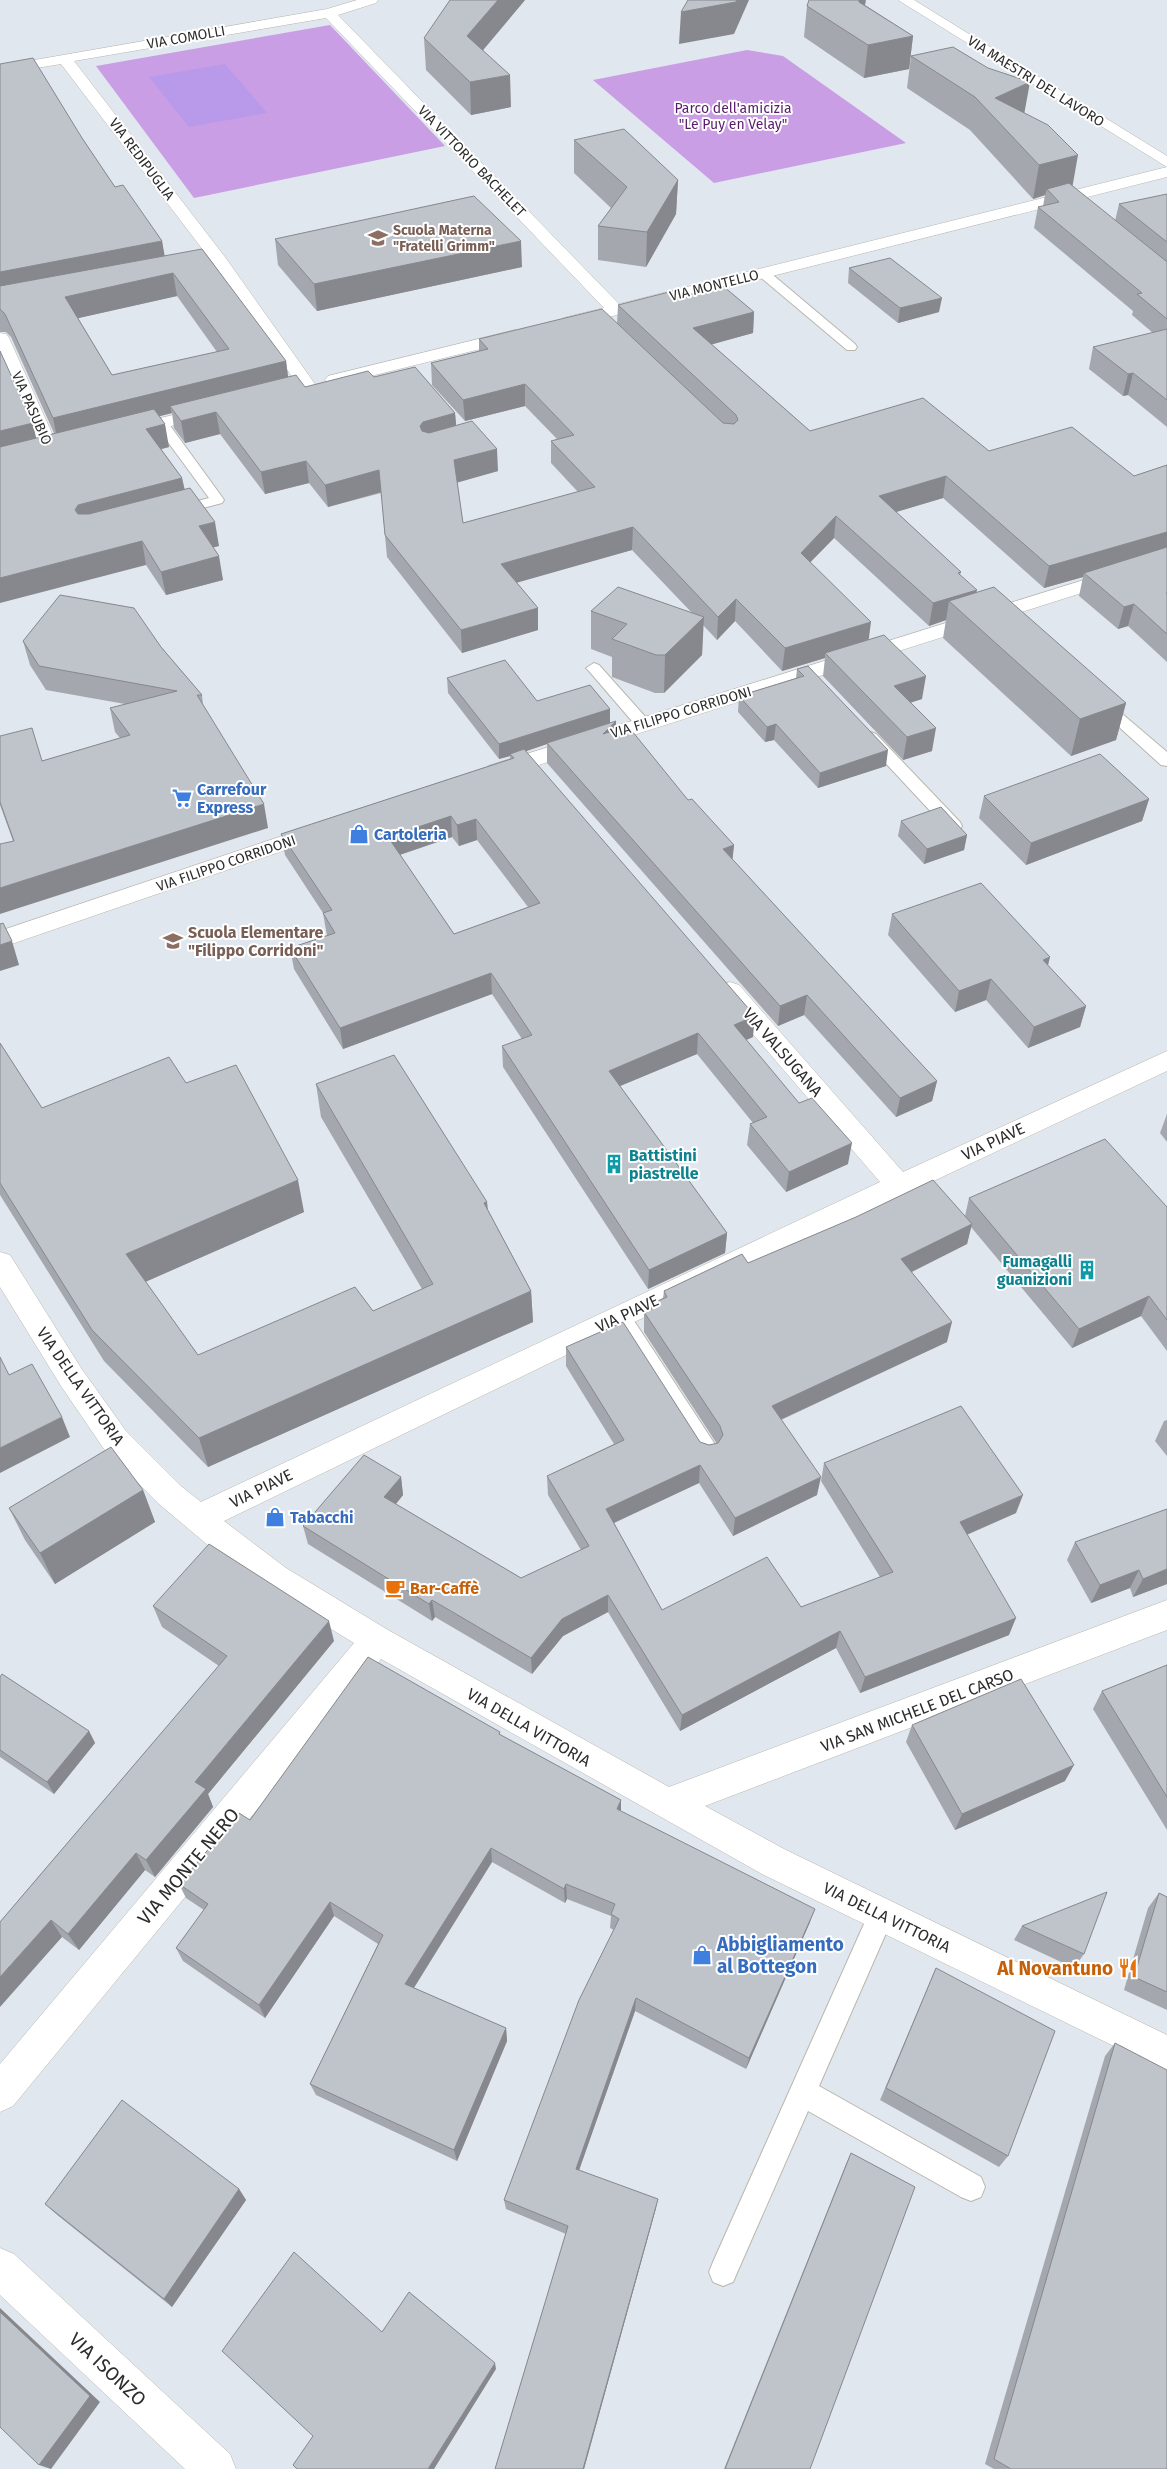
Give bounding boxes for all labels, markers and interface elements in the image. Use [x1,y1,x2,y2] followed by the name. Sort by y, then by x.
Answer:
[146,22,227,53] street label: VIA COMOLLI
[964,32,1107,131] street label: VIA MAESTRI DEL LAVORO
[675,100,792,133] park label: Parco dell'amicizia "Le Puy en Velay"
[414,102,530,221] street label: VIA VITTORIO BACHELET
[105,115,178,204] street label: VIA REDIPUGLIA
[393,222,495,255] place label: Scuola Materna "Fratelli Grimm"
[367,227,389,249] school or university icon: Scuola Materna "Fratelli Grimm"
[668,266,761,305] street label: VIA MONTELLO
[8,369,55,447] street label: VIA PASUBIO
[609,683,754,742] street label: VIA FILIPPO CORRIDONI
[197,780,267,817] place label: Carrefour Express
[171,787,193,809] supermarket icon: Carrefour Express
[348,823,370,845] shop icon: Cartoleria
[374,825,447,844] place label: Cartoleria
[154,832,298,895] street label: VIA FILIPPO CORRIDONI
[188,923,324,960] place label: Scuola Elementare "Filippo Corridoni"
[162,930,184,952] school or university icon: Scuola Elementare "Filippo Corridoni"
[739,1004,827,1101] street label: VIA VALSUGANA
[959,1119,1028,1164] street label: VIA PIAVE
[629,1146,699,1183] place label: Battistini piastrelle
[603,1153,625,1175] building icon: Battistini piastrelle
[997,1252,1072,1289] place label: Fumagalli guanizioni
[1076,1259,1098,1281] building icon: Fumagalli guanizioni
[593,1291,662,1336] street label: VIA PIAVE
[33,1324,129,1450] street label: VIA DELLA VITTORIA
[227,1465,296,1512] street label: VIA PIAVE
[264,1506,286,1528] shop icon: Tabacchi
[290,1508,354,1527] place label: Tabacchi
[384,1577,406,1599] cafe icon: Bar-Caffè
[410,1579,479,1598] place label: Bar-Caffè
[818,1665,1016,1756] street label: VIA SAN MICHELE DEL CARSO
[464,1684,595,1771] street label: VIA DELLA VITTORIA
[133,1803,244,1929] street label: VIA MONTE NERO
[820,1878,954,1957] street label: VIA DELLA VITTORIA
[716,1933,844,1978] place label: Abbigliamento al Bottegon
[691,1944,713,1966] shop icon: Abbigliamento al Bottegon
[996,1957,1113,1980] place label: Al Novantuno
[1117,1957,1139,1979] restaurant icon: Al Novantuno
[64,2328,151,2411] street label: VIA ISONZO

